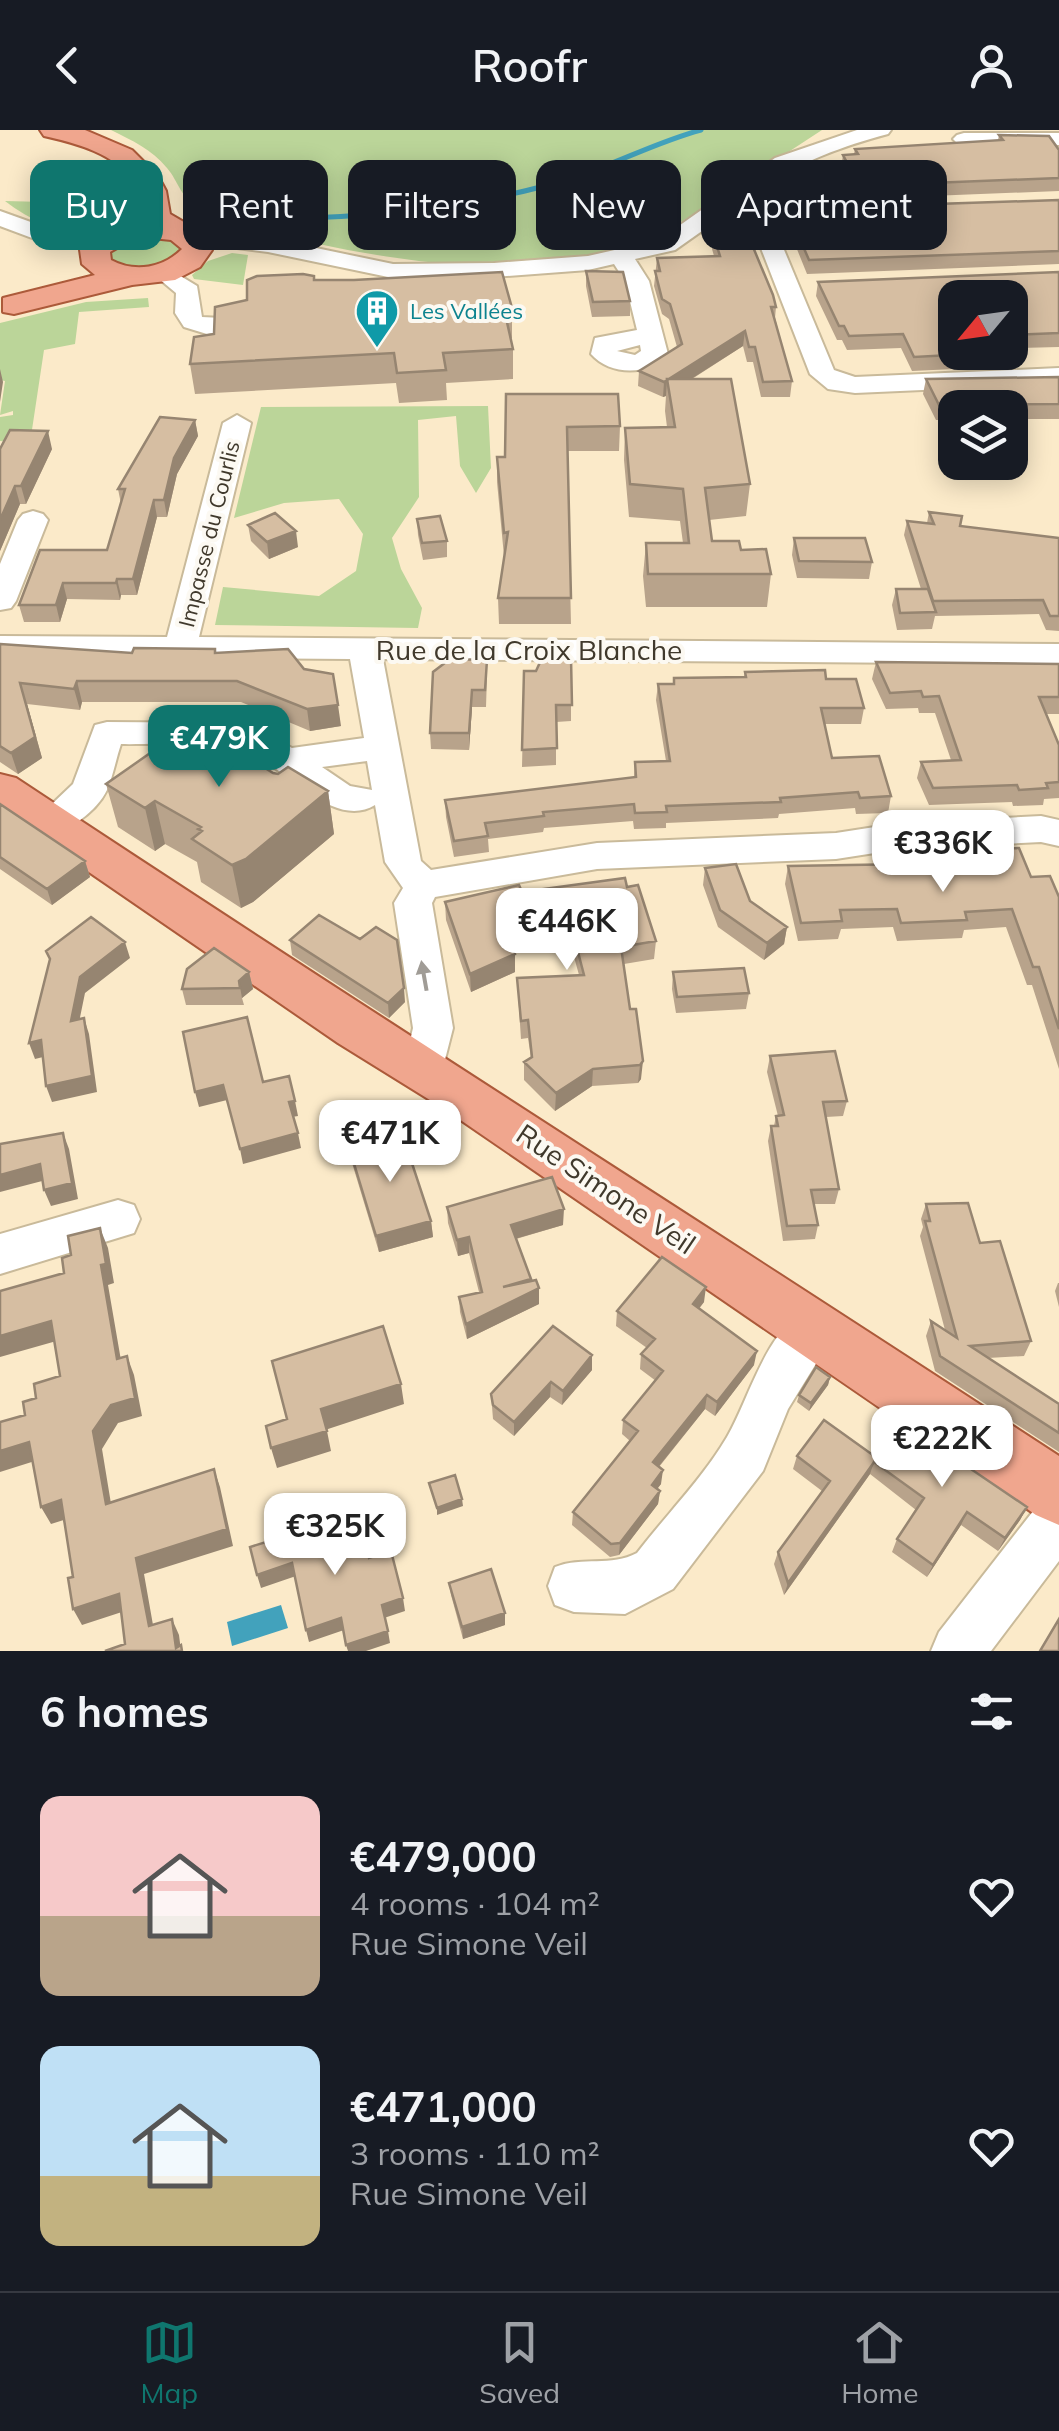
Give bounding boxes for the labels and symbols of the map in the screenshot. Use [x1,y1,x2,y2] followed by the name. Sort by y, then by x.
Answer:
[938,280,1028,370] north arrow
[354,288,400,349] building icon: Les Vallées
[410,297,523,325] place label: Les Vallées
[172,438,246,630] street label: Impasse du Courlis
[376,632,682,667] street label: Rue de la Croix Blanche
[149,705,289,790] pin: €479K
[873,810,1013,895] pin: €336K
[497,888,637,973] pin: €446K
[416,960,431,991] one-way arrow
[320,1100,460,1185] pin: €471K
[510,1116,702,1261] street label: Rue Simone Veil
[872,1405,1012,1490] pin: €222K
[265,1493,405,1578] pin: €325K

